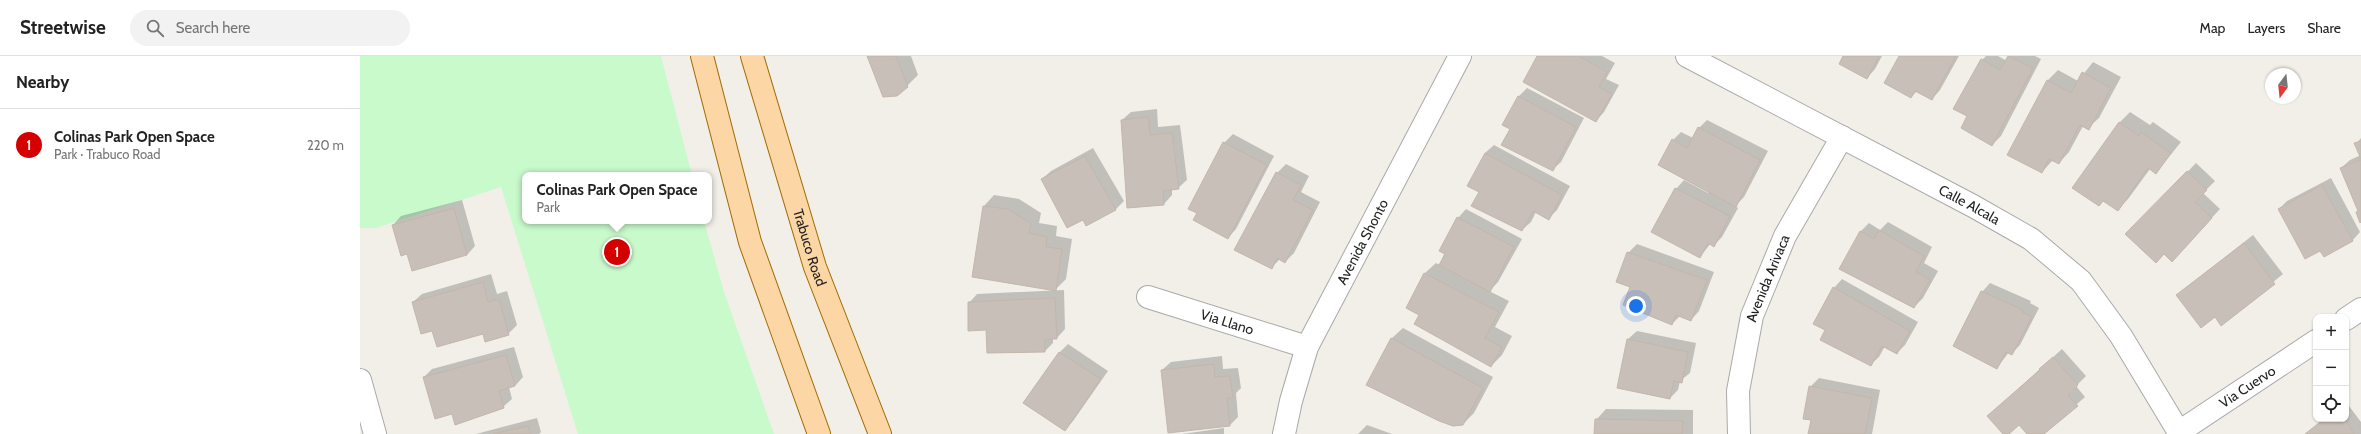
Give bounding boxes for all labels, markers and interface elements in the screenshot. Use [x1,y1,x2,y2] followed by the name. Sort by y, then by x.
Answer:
[130,10,410,46] search box
[20,16,106,39] text: Streetwise
[144,17,166,39] icon: search
[176,19,250,37] text: Search here
[2200,19,2225,37] text: Map
[2247,19,2285,37] text: Layers
[2307,19,2341,37] text: Share
[2265,68,2301,104] north arrow
[16,72,69,92] text: Nearby
[54,128,215,146] text: Colinas Park Open Space
[27,137,31,153] text: 1
[307,137,344,153] text: 220 m
[54,146,161,162] text: Park · Trabuco Road
[522,172,712,224] popup
[537,181,697,199] text: Colinas Park Open Space
[1936,181,2003,229] street label: Calle Alcala
[1333,196,1392,288] street label: Avenida Shonto
[537,199,560,215] text: Park
[789,207,831,289] street label: Trabuco Road
[1742,232,1794,323] street label: Avenida Arivaca
[604,237,630,267] pin: 1
[1626,296,1646,316] your location
[1198,305,1256,339] street label: Via Llano
[2313,314,2349,422] map controls
[2313,314,2349,350] button: +
[2313,350,2349,386] button: −
[2216,361,2279,412] street label: Via Cuervo
[2313,386,2349,422] button: locate

